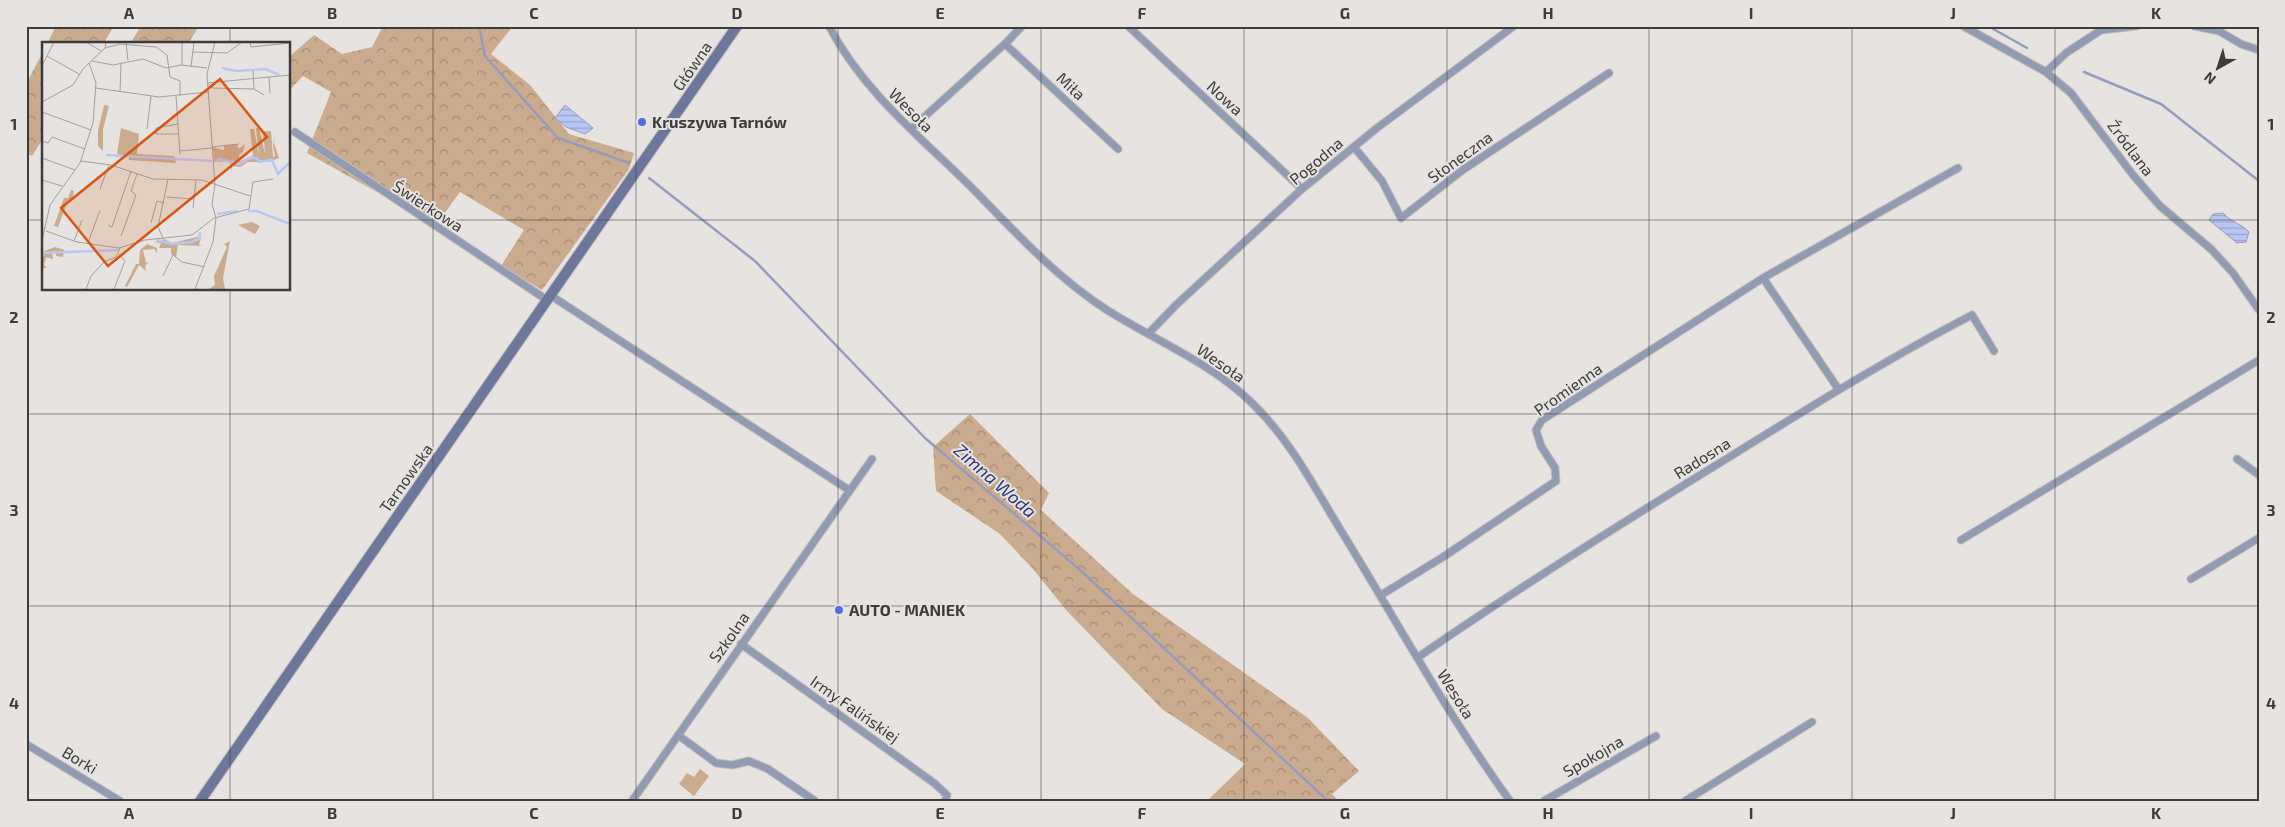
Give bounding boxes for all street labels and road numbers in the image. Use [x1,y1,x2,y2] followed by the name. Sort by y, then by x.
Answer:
[668,37,715,94] street label: Główna
[1053,68,1090,104] street label: Miła
[1203,76,1247,119] street label: Nowa
[885,84,937,136] street label: Wesoła
[2104,116,2159,179] street label: Źródlana
[1424,127,1496,186] street label: Słoneczna
[1285,133,1346,188] street label: Pogodna
[390,176,467,235] street label: Świerkowa
[1193,339,1249,386] street label: Wesoła
[1530,358,1605,419] street label: Promienna
[1670,433,1734,482] street label: Radosna
[375,440,436,516] street label: Tarnowska
[704,608,753,665] street label: Szkolna
[1434,665,1479,722] street label: Wesoła
[807,671,903,747] street label: Irmy Falińskiej
[1559,731,1627,781] street label: Spokojna
[59,742,101,777] street label: Borki

